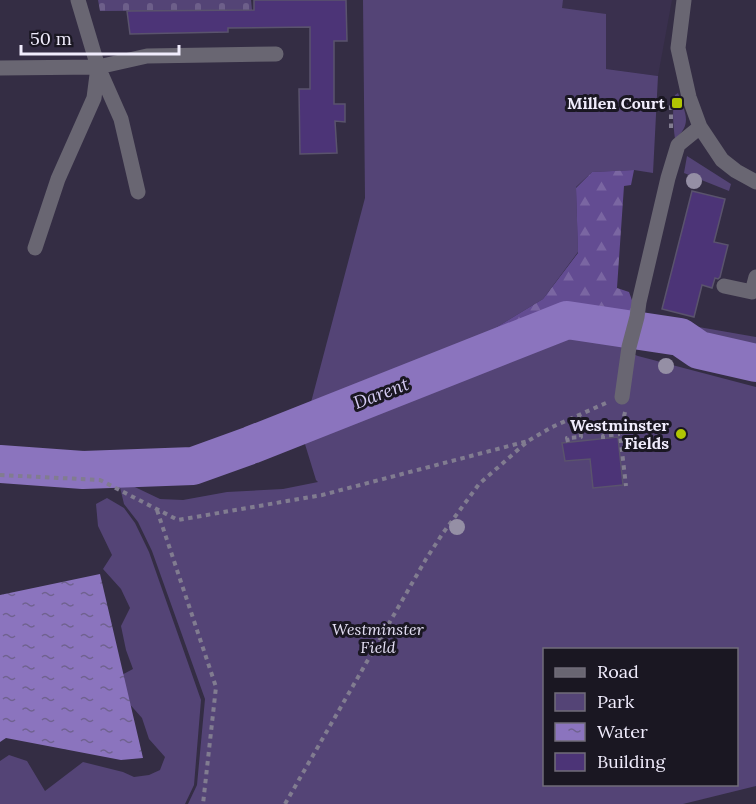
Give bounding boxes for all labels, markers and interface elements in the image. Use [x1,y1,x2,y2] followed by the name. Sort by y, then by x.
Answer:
[21,18,178,56] scale bar
[30,27,72,50] text: 50 m
[567,93,665,113] place label: Millen Court
[670,96,684,110] marker: Millen Court
[350,372,412,414] water label: Darent
[570,415,669,453] place label: Westminster Fields
[674,427,688,441] marker: Westminster Fields
[332,619,425,657] park label: Westminster Field
[543,648,738,786] legend
[597,660,639,683] text: Road
[597,690,635,713] text: Park
[597,720,648,743] text: Water
[597,750,667,773] text: Building

